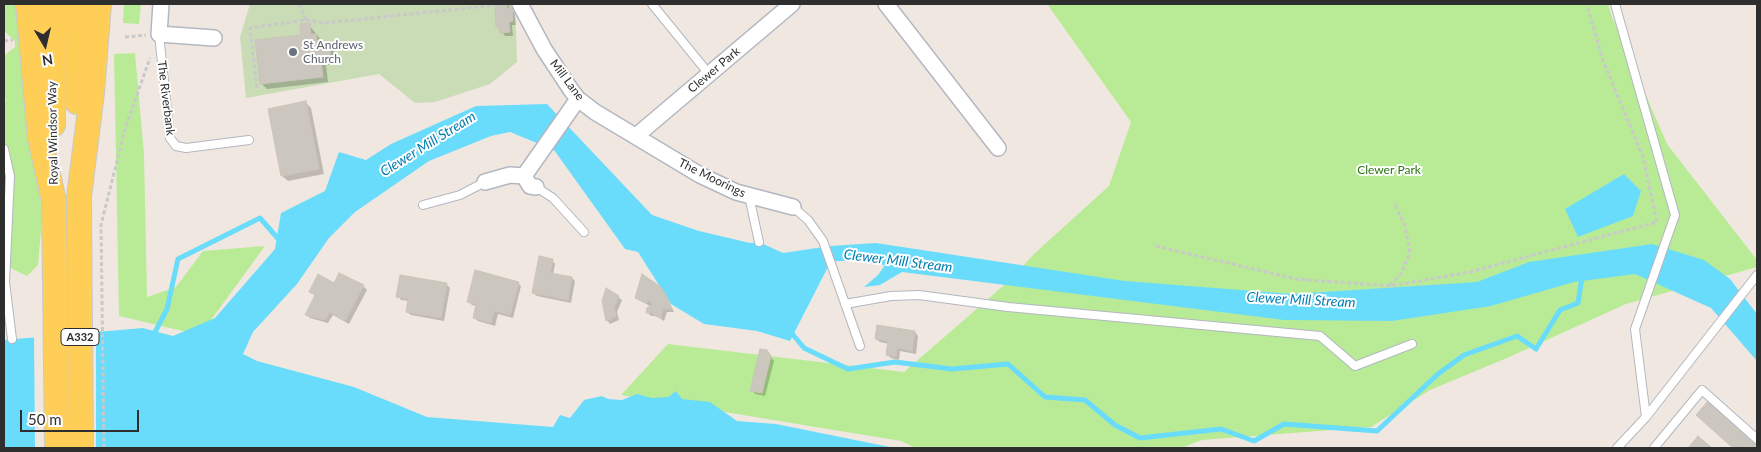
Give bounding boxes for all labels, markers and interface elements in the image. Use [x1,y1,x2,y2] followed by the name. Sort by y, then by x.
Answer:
[20,20,70,70] north arrow
[303,38,363,66] place label: St Andrews Church
[685,44,743,96] street label: Clewer Park
[287,46,299,58] marker: St Andrews Church
[41,51,54,70] text: N
[547,57,587,103] street label: Mill Lane
[154,60,178,136] street label: The Riverbank
[45,81,61,185] street label: Royal Windsor Way
[377,108,479,180] water label: Clewer Mill Stream
[676,156,748,200] street label: The Moorings
[1357,163,1421,177] park label: Clewer Park
[843,246,953,276] water label: Clewer Mill Stream
[1246,289,1356,311] water label: Clewer Mill Stream
[61,328,99,346] road number: A332
[22,400,141,432] scale bar
[28,410,62,428] text: 50 m

